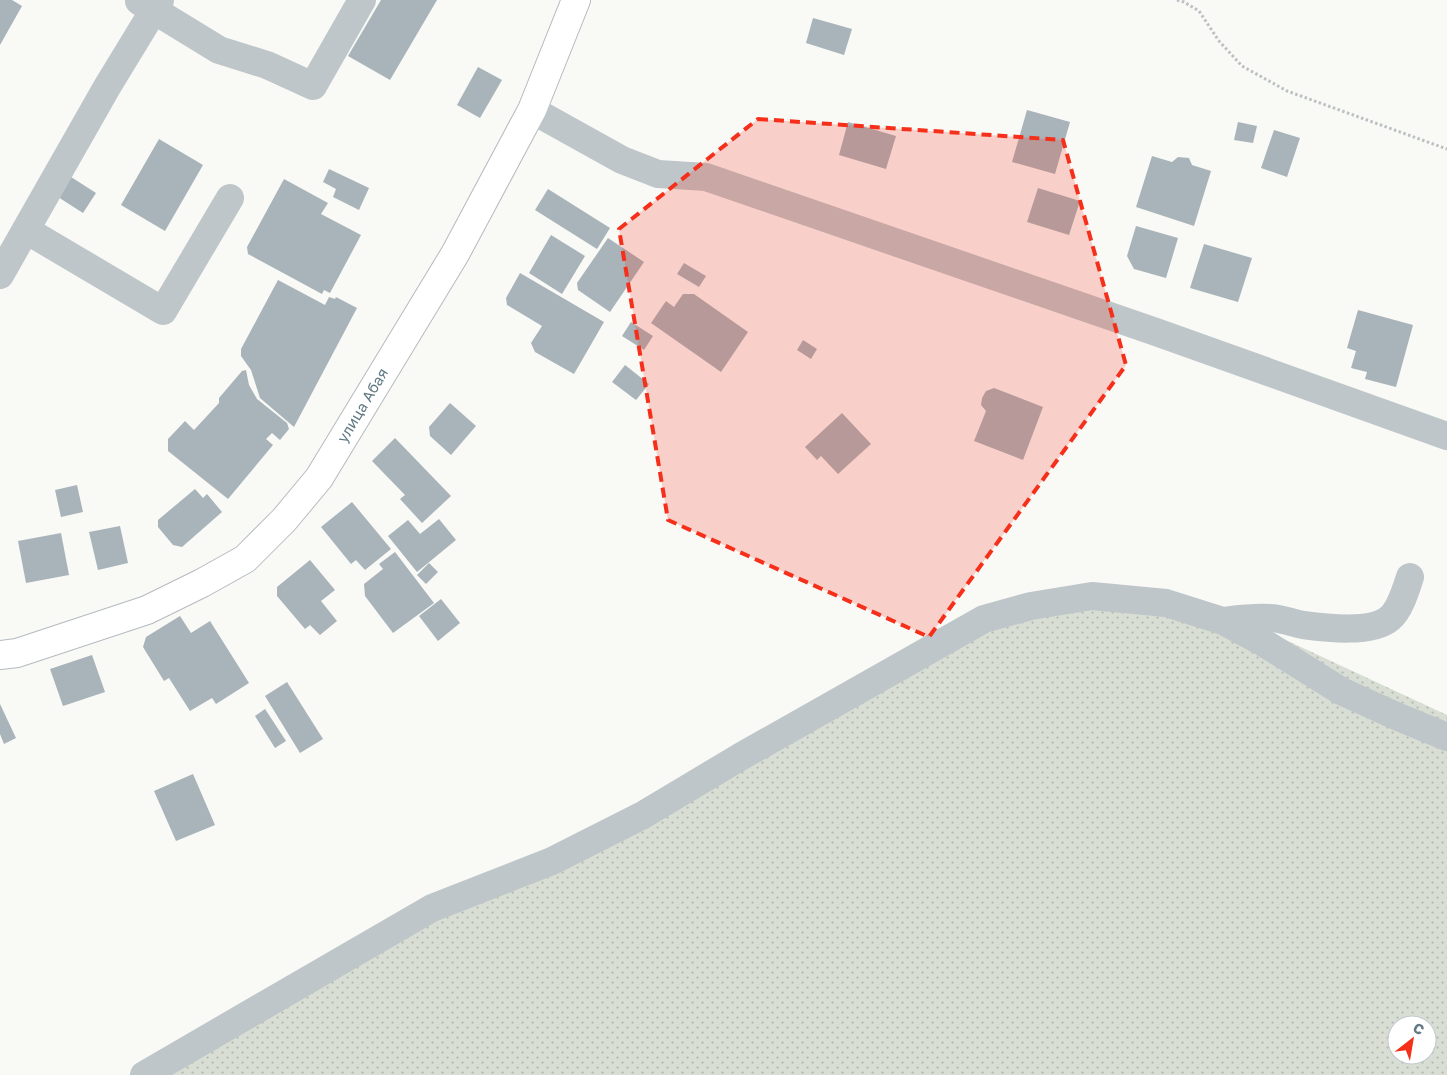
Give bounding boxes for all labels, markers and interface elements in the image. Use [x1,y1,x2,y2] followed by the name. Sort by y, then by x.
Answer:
[333,365,391,445] street label: улица Абая
[1387,1015,1437,1065] north arrow
[1410,1019,1428,1038] text: С

